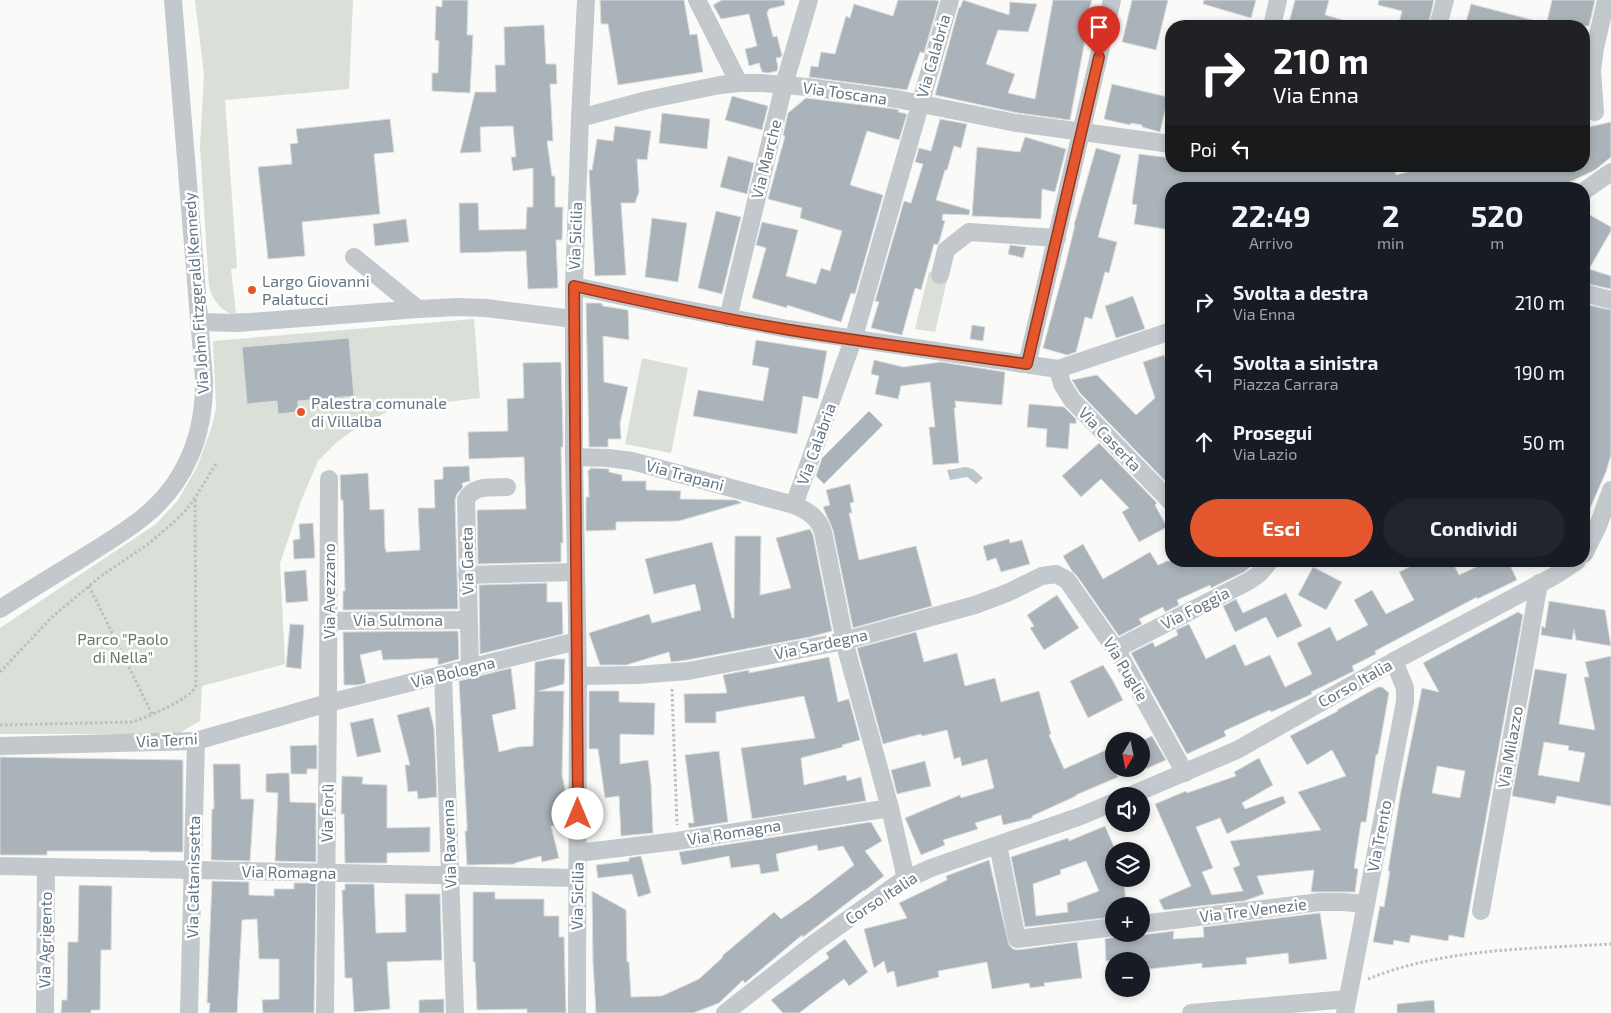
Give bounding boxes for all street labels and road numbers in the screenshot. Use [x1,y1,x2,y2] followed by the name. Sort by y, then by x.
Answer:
[912,12,953,100] street label: Via Calabria
[802,77,889,108] street label: Via Toscana
[747,117,785,200] street label: Via Marche
[179,191,212,394] street label: Via John Fitzgerald Kennedy
[564,202,585,270] street label: Via Sicilia
[792,400,839,487] street label: Via Calabria
[1075,403,1146,475] street label: Via Caserta
[644,455,726,494] street label: Via Trapani
[456,527,477,595] street label: Via Gaeta
[319,543,338,639] street label: Via Avezzano
[1157,582,1232,633] street label: Via Foggia
[353,610,443,629] street label: Via Sulmona
[773,624,869,663] street label: Via Sardegna
[1100,633,1153,704] street label: Via Puglie
[409,652,497,691] street label: Via Bologna
[1314,654,1395,711] street label: Corso Italia
[1493,704,1526,789] street label: Via Milazzo
[136,728,198,751] street label: Via Terni
[316,783,337,842] street label: Via Forlì
[1362,798,1395,873] street label: Via Trento
[437,799,460,889] street label: Via Ravenna
[686,815,782,848] street label: Via Romagna
[182,816,203,938] street label: Via Caltanissetta
[241,861,337,882] street label: Via Romagna
[566,862,587,930] street label: Via Sicilia
[841,867,920,928] street label: Corso Italia
[34,891,55,989] street label: Via Agrigento
[1198,894,1308,926] street label: Via Tre Venezie

